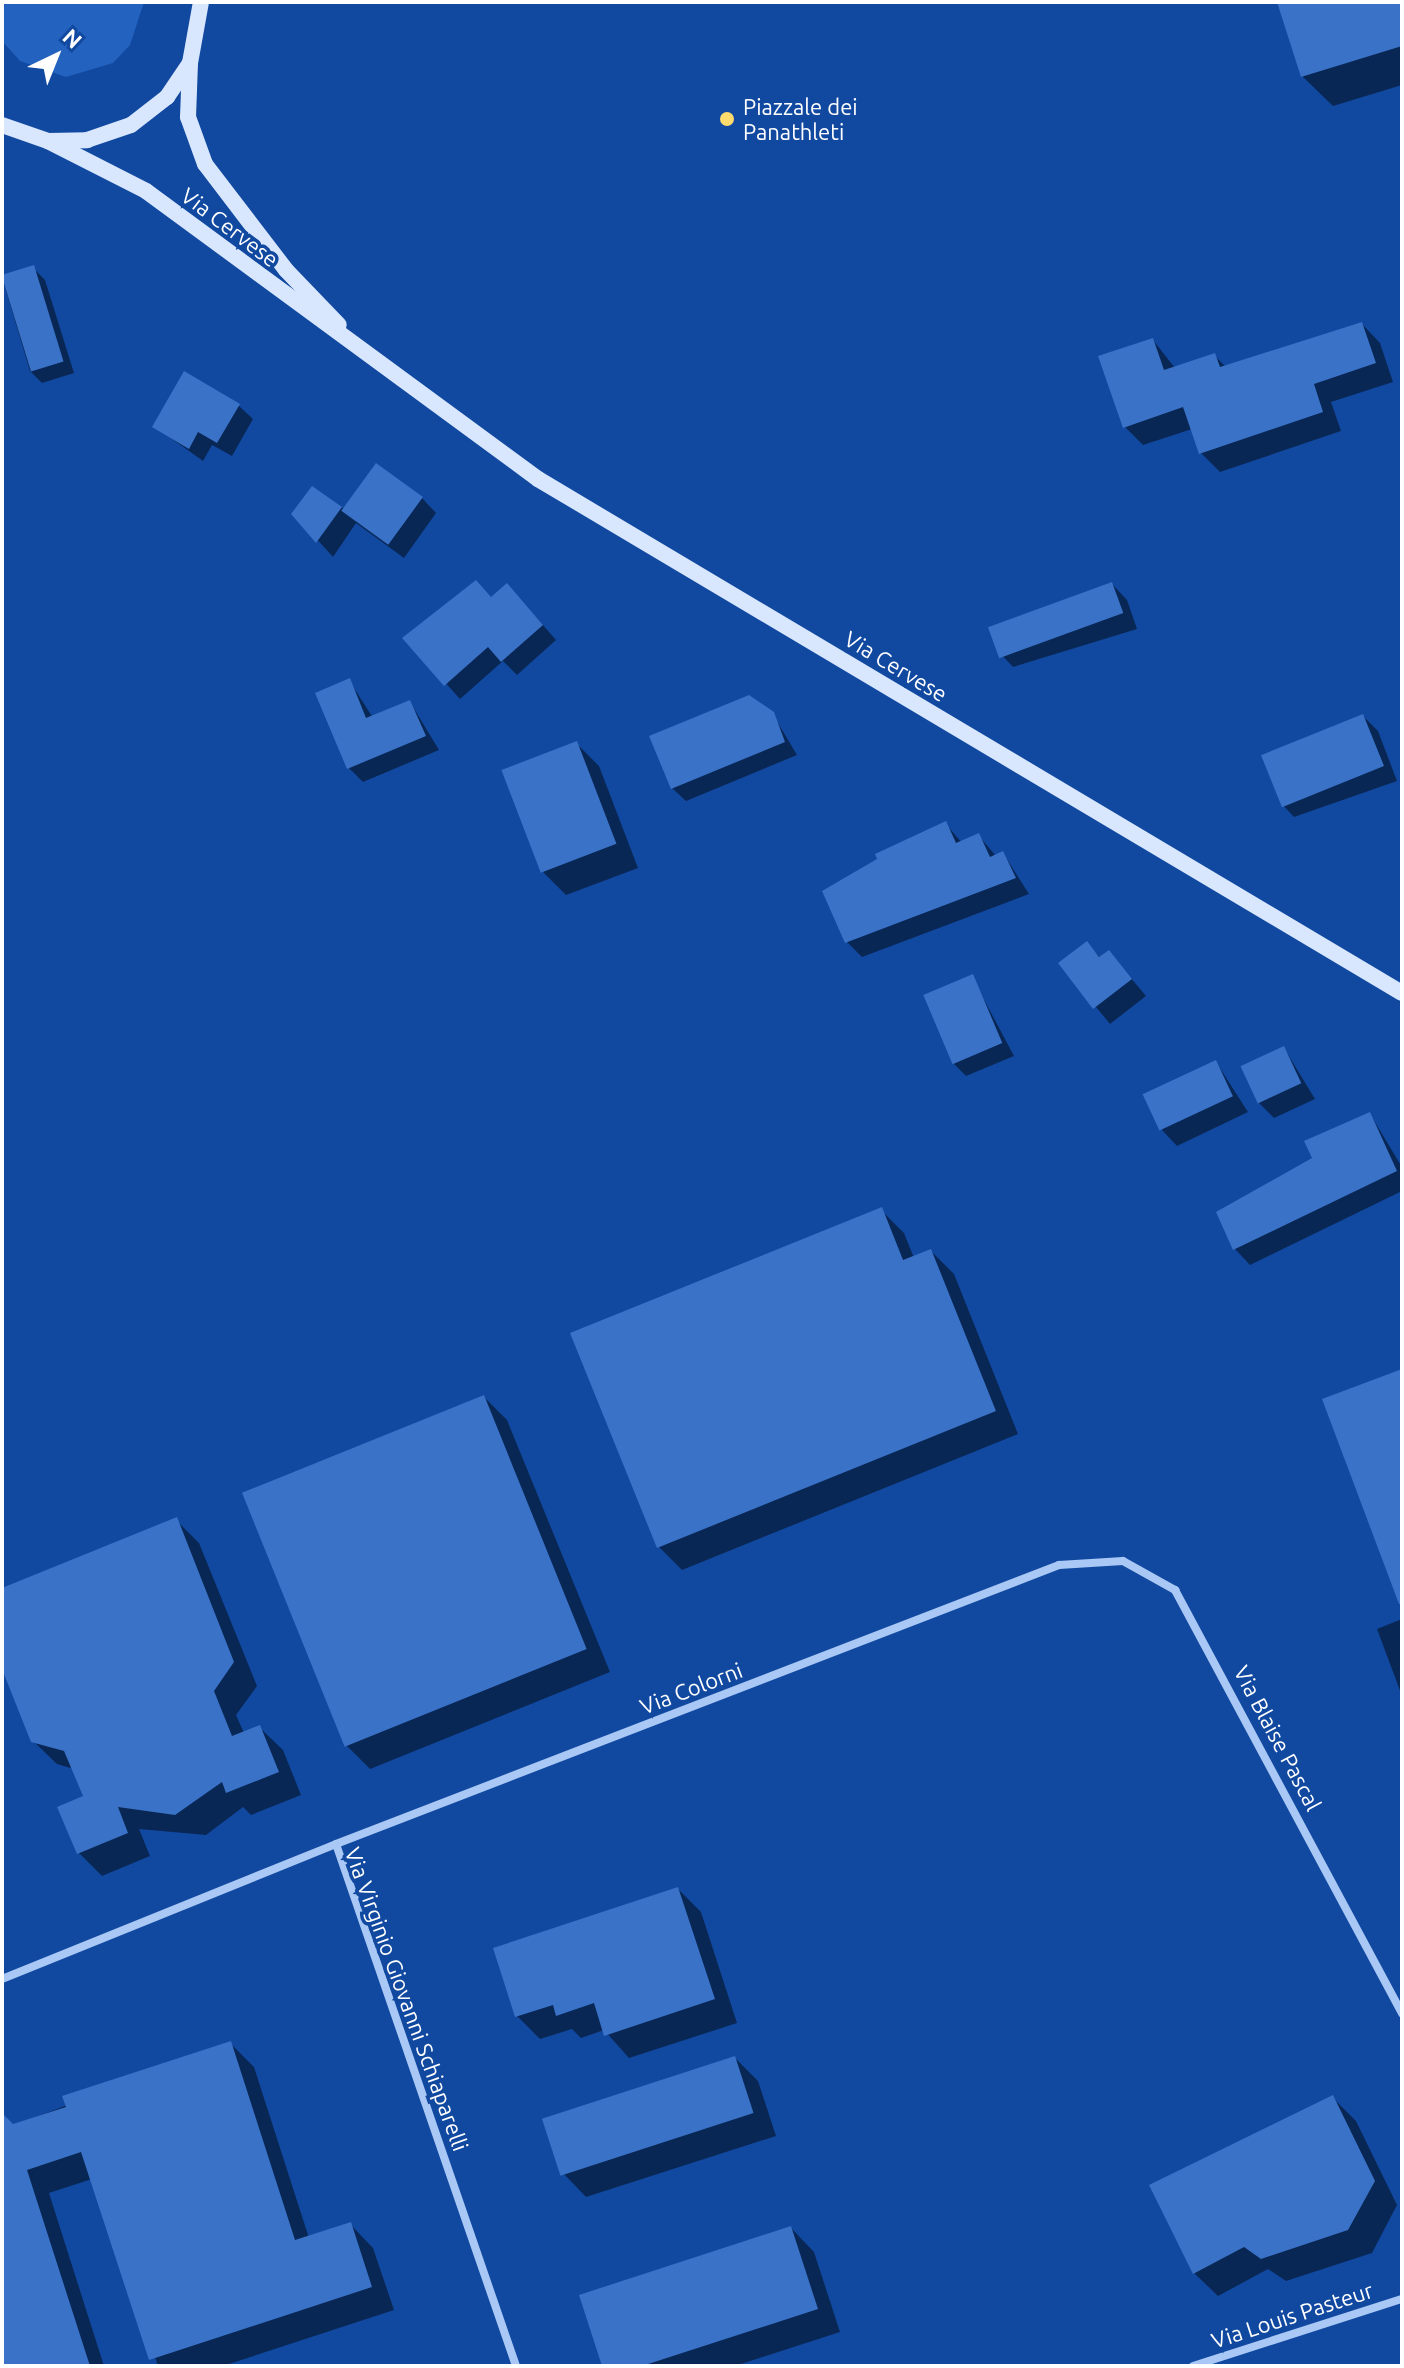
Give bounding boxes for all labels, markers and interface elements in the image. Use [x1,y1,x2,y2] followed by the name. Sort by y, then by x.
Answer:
[16,16,96,96] north arrow
[58,23,87,53] text: N
[743,93,858,144] place label: Piazzale dei Panathleti
[718,110,736,128] marker: Piazzale dei Panathleti
[176,182,284,272] street label: Via Cervese
[840,625,952,707] street label: Via Cervese
[636,1656,746,1720] street label: Via Colorni
[1229,1661,1327,1815] street label: Via Blaise Pascal
[340,1844,474,2154] street label: Via Virginio Giovanni Schiaparelli
[1208,2276,1376,2354] street label: Via Louis Pasteur

